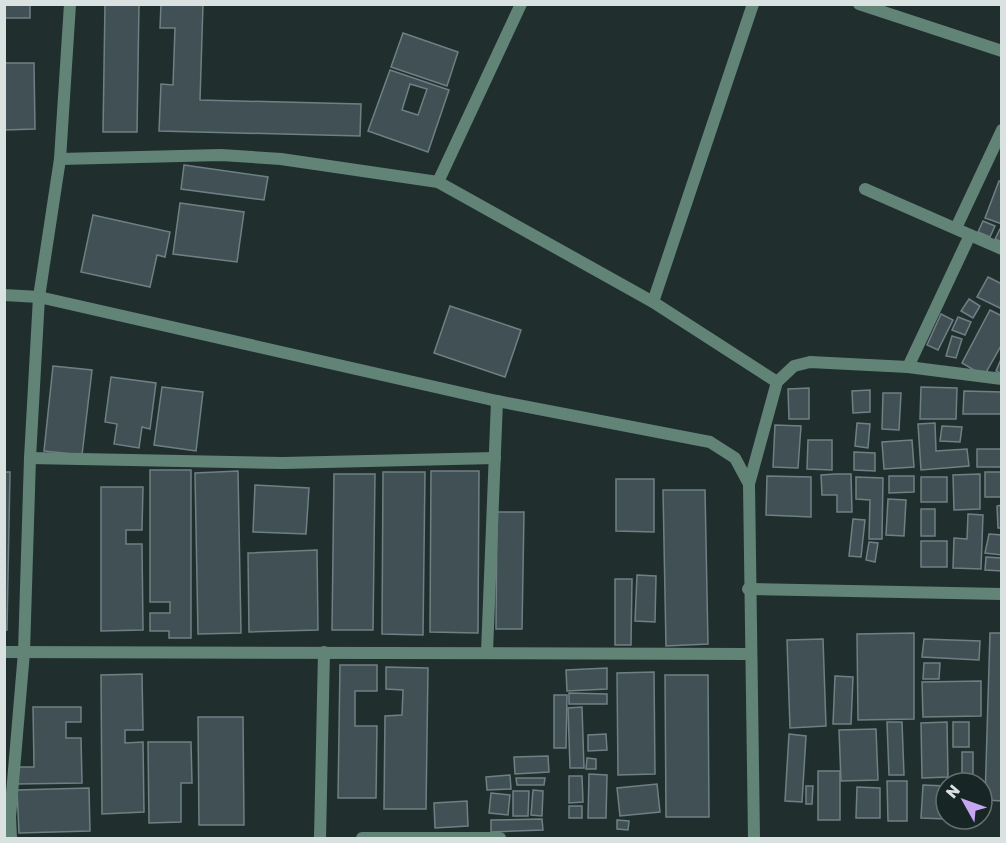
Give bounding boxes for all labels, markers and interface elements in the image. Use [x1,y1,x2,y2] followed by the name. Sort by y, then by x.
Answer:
[934,771,994,831] north arrow
[942,781,964,802] text: N

